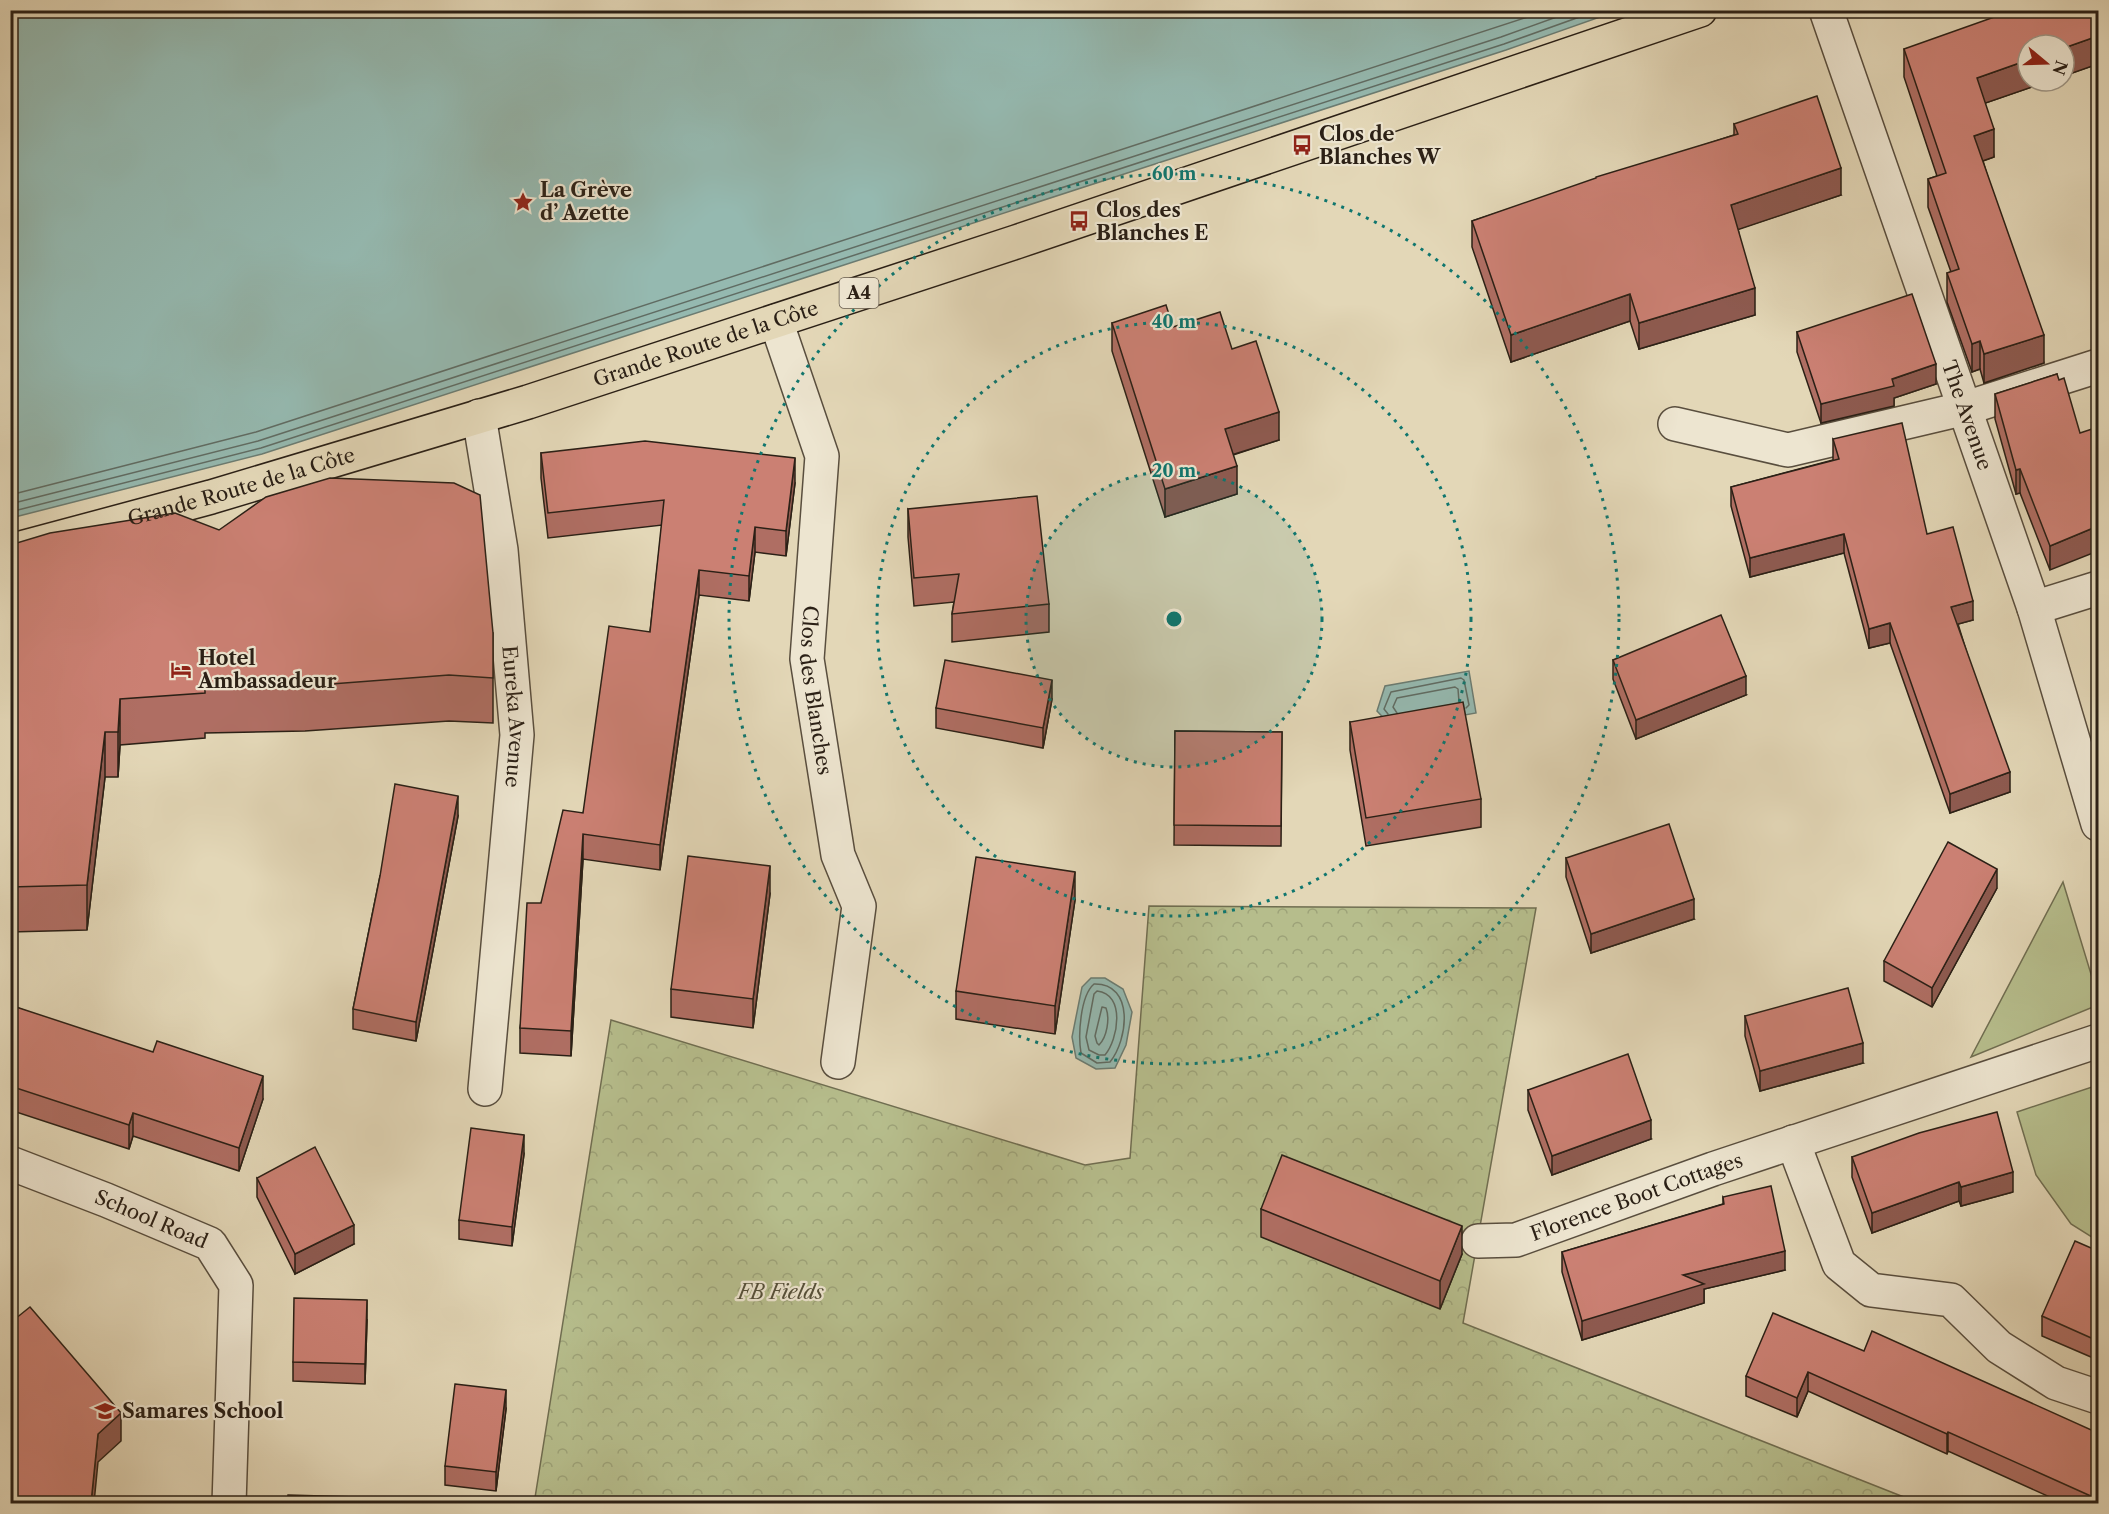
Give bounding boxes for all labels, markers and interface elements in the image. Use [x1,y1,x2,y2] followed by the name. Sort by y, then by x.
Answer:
[2016,33,2076,93] north arrow
[2048,58,2072,78] text: N
[1319,122,1441,169] place label: Clos de Blanches W
[1290,133,1314,157] bus stop icon: Clos de Blanches W
[1152,163,1196,185] text: 60 m
[540,178,632,225] place label: La Grève d’ Azette
[511,190,535,214] place icon: La Grève d’ Azette
[1096,198,1209,245] place label: Clos des Blanches E
[1067,209,1091,233] bus stop icon: Clos des Blanches E
[840,278,878,308] road number: A4
[590,296,821,392] street label: Grande Route de la Côte
[1152,311,1196,333] text: 40 m
[1937,357,1997,473] street label: The Avenue
[125,443,358,531] street label: Grande Route de la Côte
[1152,460,1196,482] text: 20 m
[794,605,837,777] street label: Clos des Blanches
[1164,609,1184,629] centre of rings
[497,644,529,789] street label: Eureka Avenue
[197,646,337,693] place label: Hotel Ambassadeur
[169,658,193,682] hotel icon: Hotel Ambassadeur
[1527,1148,1746,1246] street label: Florence Boot Cottages
[91,1185,211,1254] street label: School Road
[736,1280,824,1304] park label: FB Fields
[93,1399,117,1423] school or university icon: Samares School
[122,1399,284,1423] place label: Samares School

